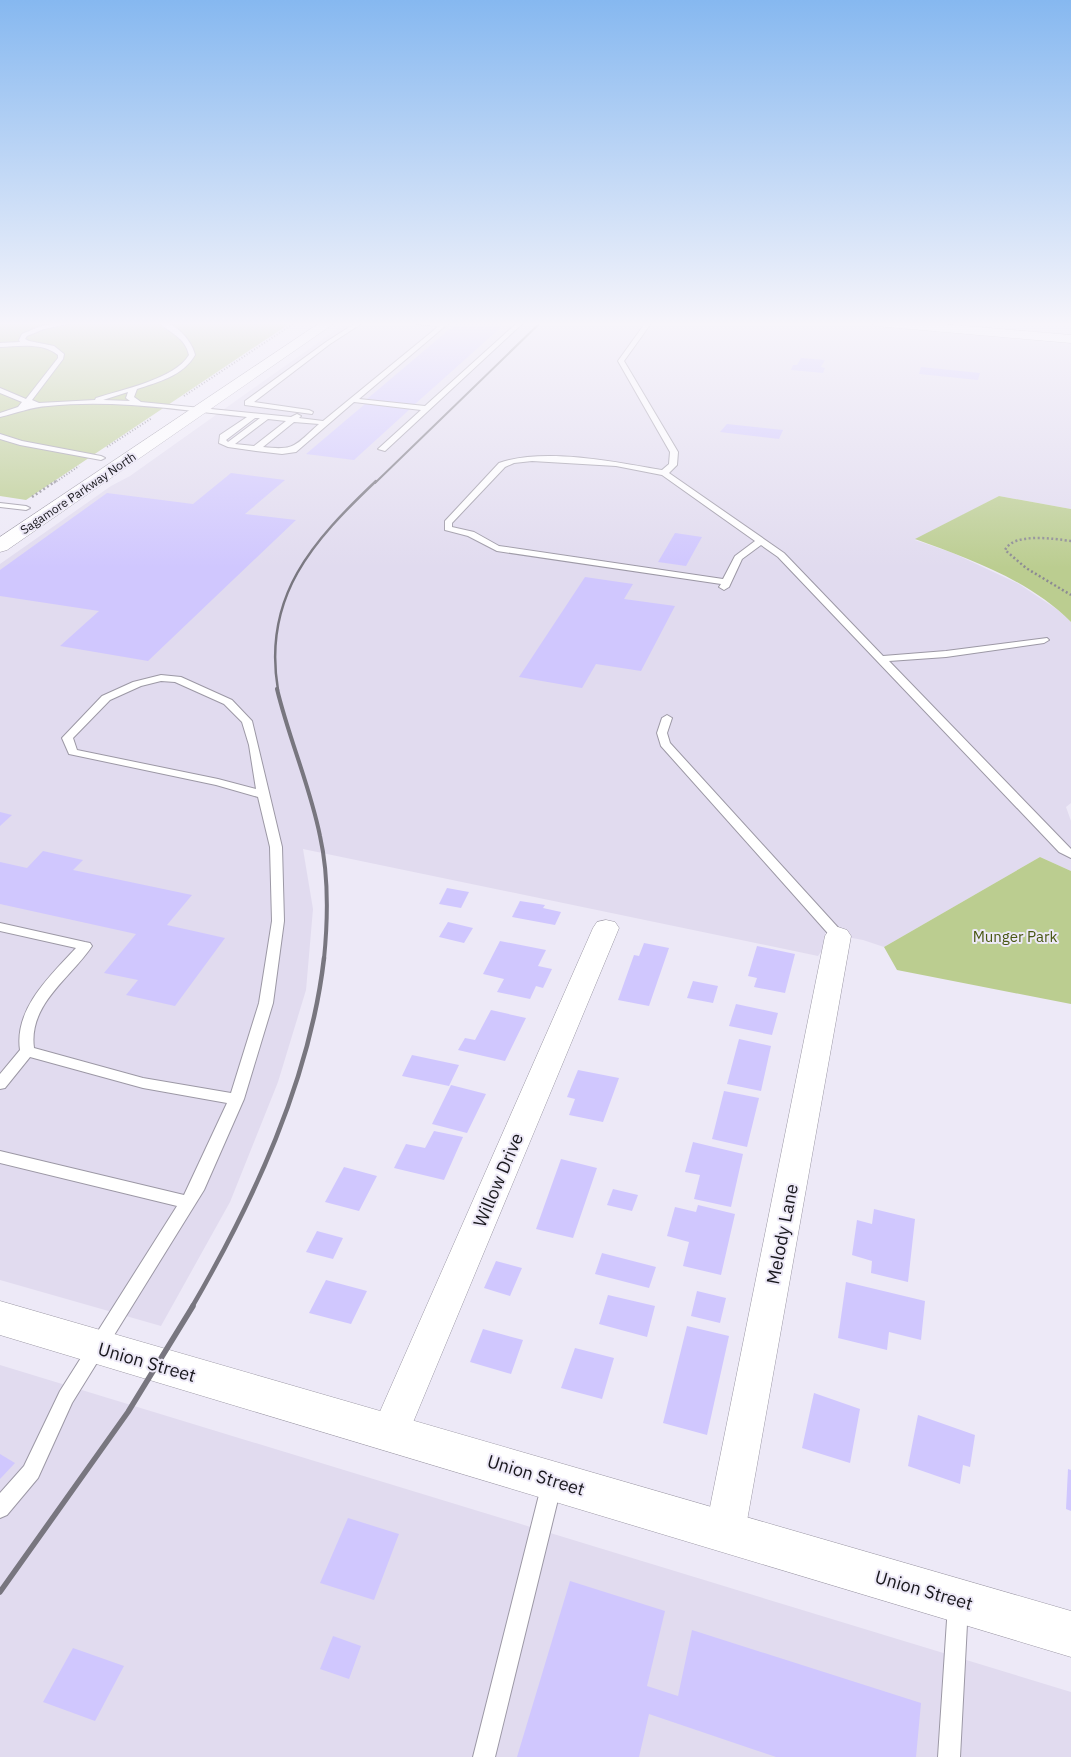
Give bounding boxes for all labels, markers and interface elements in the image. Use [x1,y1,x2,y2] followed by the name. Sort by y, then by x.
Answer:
[17,449,139,537] street label: Sagamore Parkway North
[973,927,1057,946] park label: Munger Park
[468,1129,528,1231] street label: Willow Drive
[761,1182,803,1286] street label: Melody Lane
[95,1337,199,1387] street label: Union Street
[484,1449,588,1501] street label: Union Street
[872,1565,976,1615] street label: Union Street

